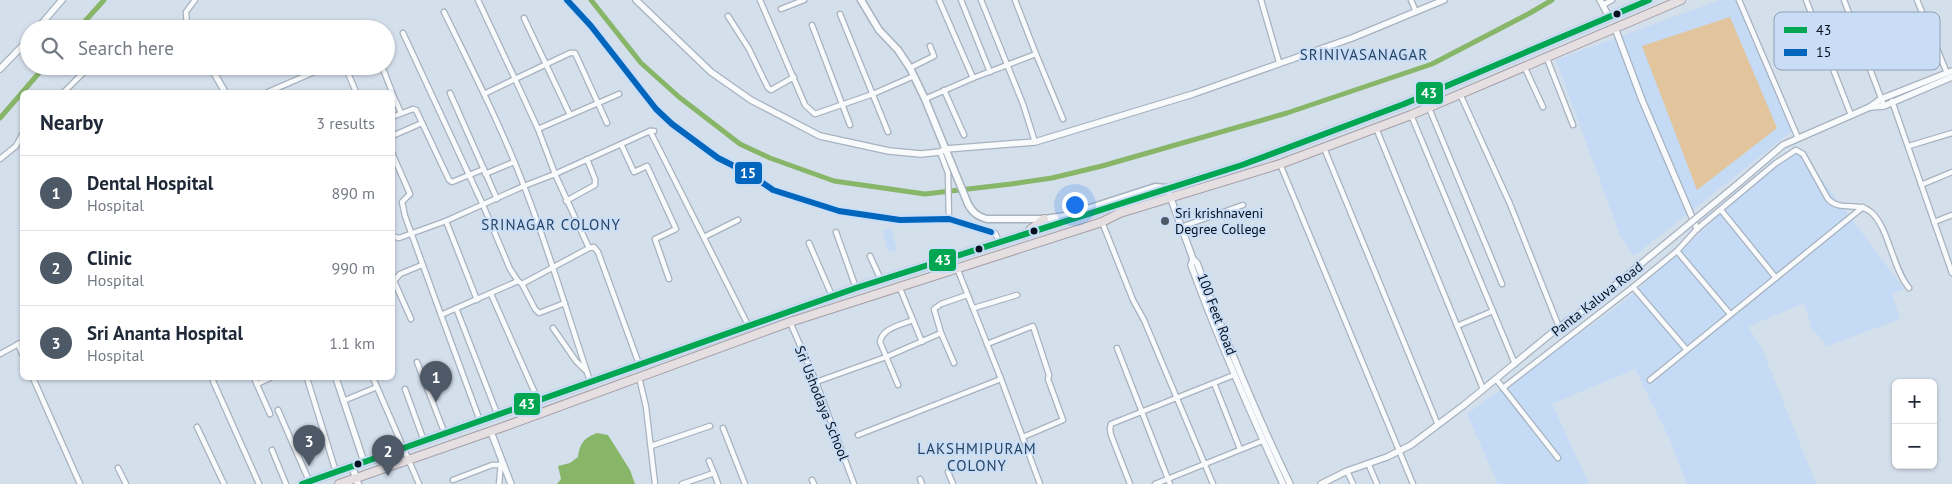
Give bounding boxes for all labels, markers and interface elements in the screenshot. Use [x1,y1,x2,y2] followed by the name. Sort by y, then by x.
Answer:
[1612,9,1622,19] unlabelled marker
[1774,12,1940,70] legend
[20,20,395,75] search box
[1816,21,1831,39] text: 43
[38,34,66,62] icon: search
[78,36,174,60] text: Search here
[1816,43,1831,61] text: 15
[1300,45,1428,64] district label: SRINIVASANAGAR
[1415,81,1444,105] line badge: 43
[1421,84,1437,102] text: 43
[40,109,103,136] text: Nearby
[316,113,375,133] text: 3 results
[734,161,763,185] line badge: 15
[740,164,756,182] text: 15
[87,171,213,195] text: Dental Hospital
[51,183,61,203] text: 1
[332,183,375,203] text: 890 m
[1062,192,1088,218] your location
[87,195,144,215] text: Hospital
[1175,204,1266,238] place label: Sri krishnaveni Degree College
[481,215,621,234] district label: SRINAGAR COLONY
[1159,215,1171,227] marker: Sri krishnaveni Degree College
[1029,226,1039,236] unlabelled marker
[974,244,984,254] unlabelled marker
[87,246,132,270] text: Clinic
[928,248,957,272] line badge: 43
[935,251,951,269] text: 43
[51,258,61,278] text: 2
[332,258,375,278] text: 990 m
[1548,258,1646,340] street label: Panta Kaluva Road
[87,270,144,290] text: Hospital
[1193,271,1241,357] street label: 100 Feet Road
[87,321,243,345] text: Sri Ananta Hospital
[51,333,61,353] text: 3
[329,333,375,353] text: 1.1 km
[791,343,853,463] street label: Sri Ushodaya School
[87,345,144,365] text: Hospital
[420,361,452,402] pin: 1
[1892,379,1937,469] map controls
[1892,379,1937,424] button: +
[513,392,541,416] line badge: 43
[519,395,535,413] text: 43
[1892,424,1937,469] button: −
[293,425,325,466] pin: 3
[372,435,404,476] pin: 2
[917,439,1037,475] district label: LAKSHMIPURAM COLONY
[353,459,363,469] unlabelled marker

